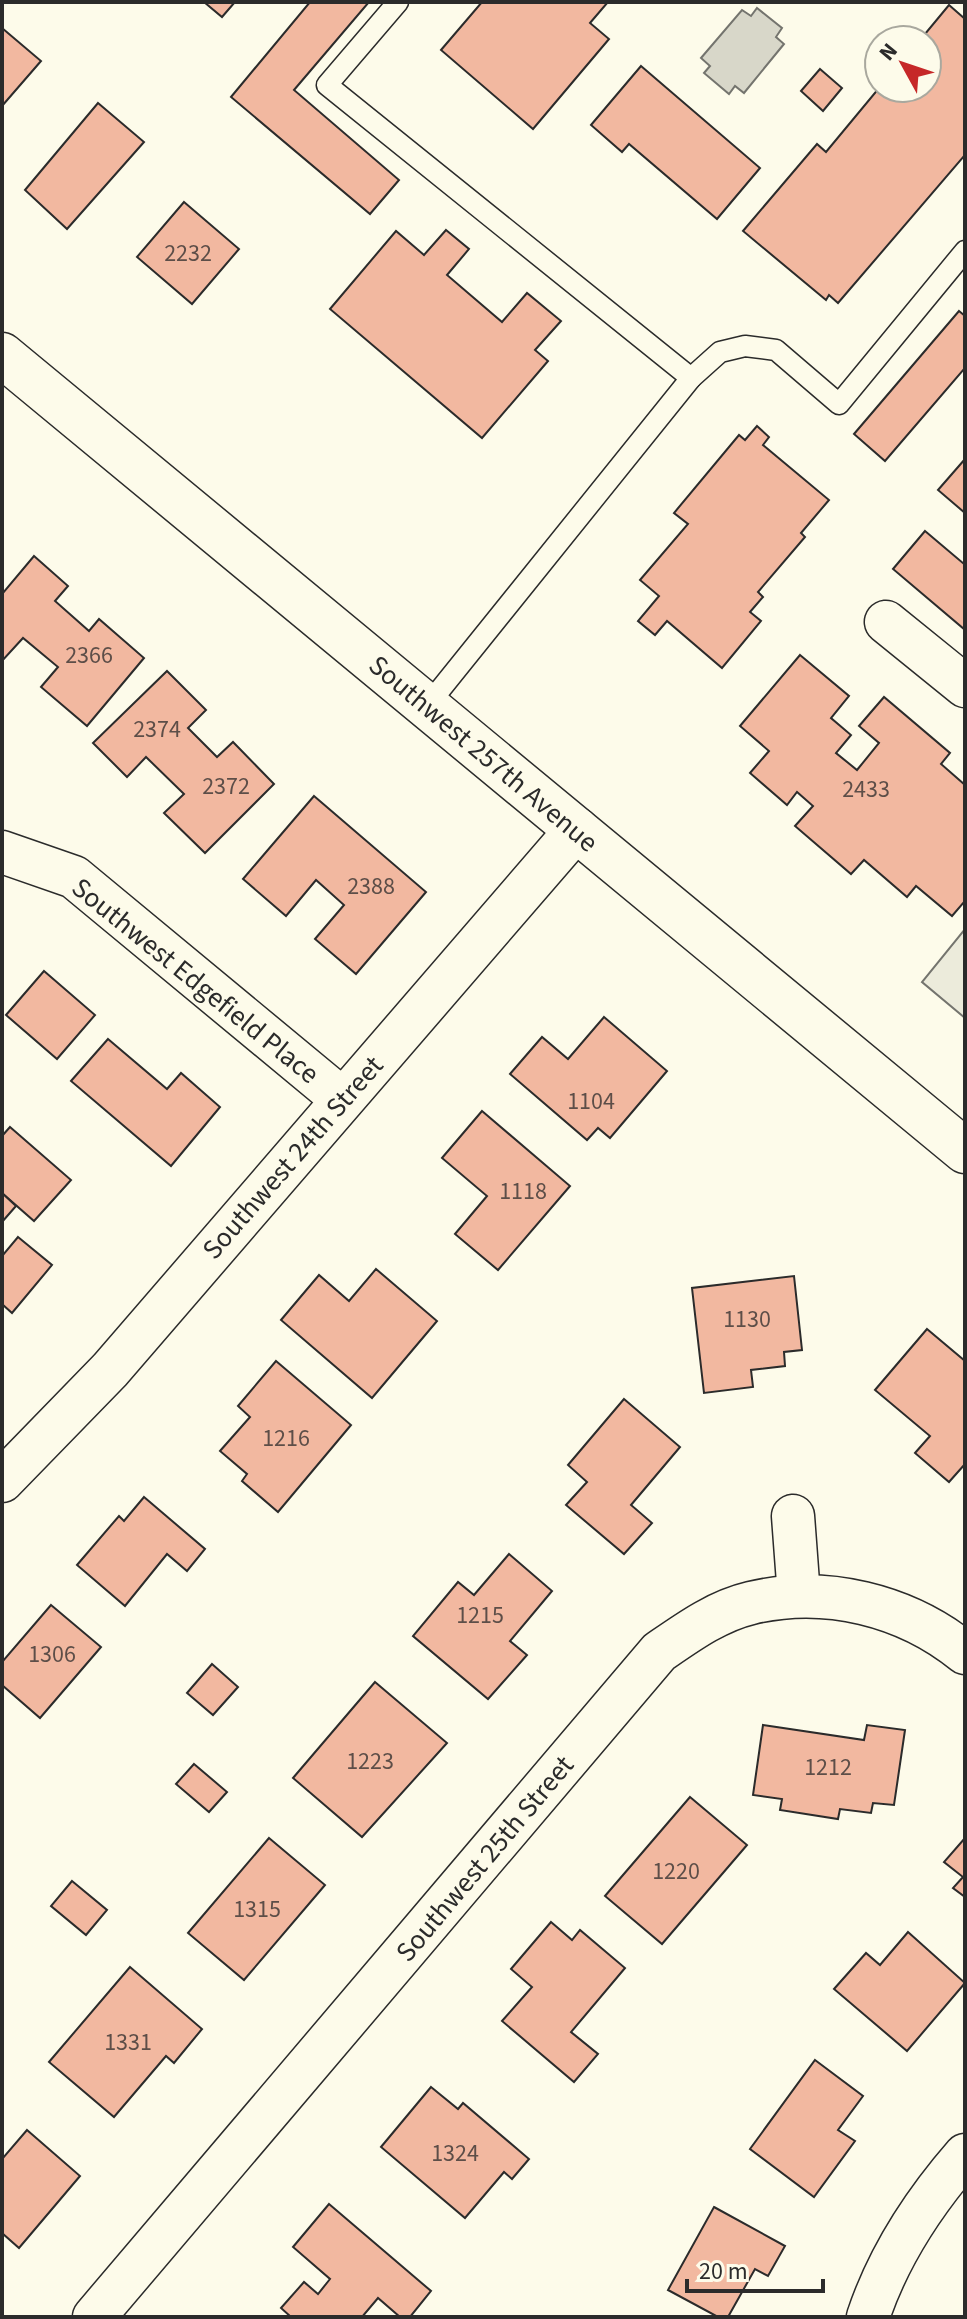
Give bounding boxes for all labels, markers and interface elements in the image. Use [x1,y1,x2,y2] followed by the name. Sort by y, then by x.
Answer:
[863,24,943,104] north arrow
[871,36,905,68] text: N
[164,236,212,271] house number: 2232
[65,638,113,673] house number: 2366
[360,646,607,862] street label: Southwest 257th Avenue
[133,712,181,747] house number: 2374
[202,769,250,804] house number: 2372
[842,772,890,807] house number: 2433
[63,868,328,1093] street label: Southwest Edgefield Place
[347,869,395,904] house number: 2388
[193,1047,393,1268] street label: Southwest 24th Street
[567,1084,615,1119] house number: 1104
[499,1174,547,1209] house number: 1118
[723,1302,771,1337] house number: 1130
[262,1421,310,1456] house number: 1216
[456,1598,504,1633] house number: 1215
[28,1637,76,1672] house number: 1306
[346,1744,394,1779] house number: 1223
[386,1746,584,1971] street label: Southwest 25th Street
[804,1750,852,1785] house number: 1212
[652,1854,700,1889] house number: 1220
[233,1892,281,1927] house number: 1315
[104,2025,152,2060] house number: 1331
[431,2136,479,2171] house number: 1324
[687,2243,823,2293] scale bar
[699,2254,748,2289] text: 20 m

